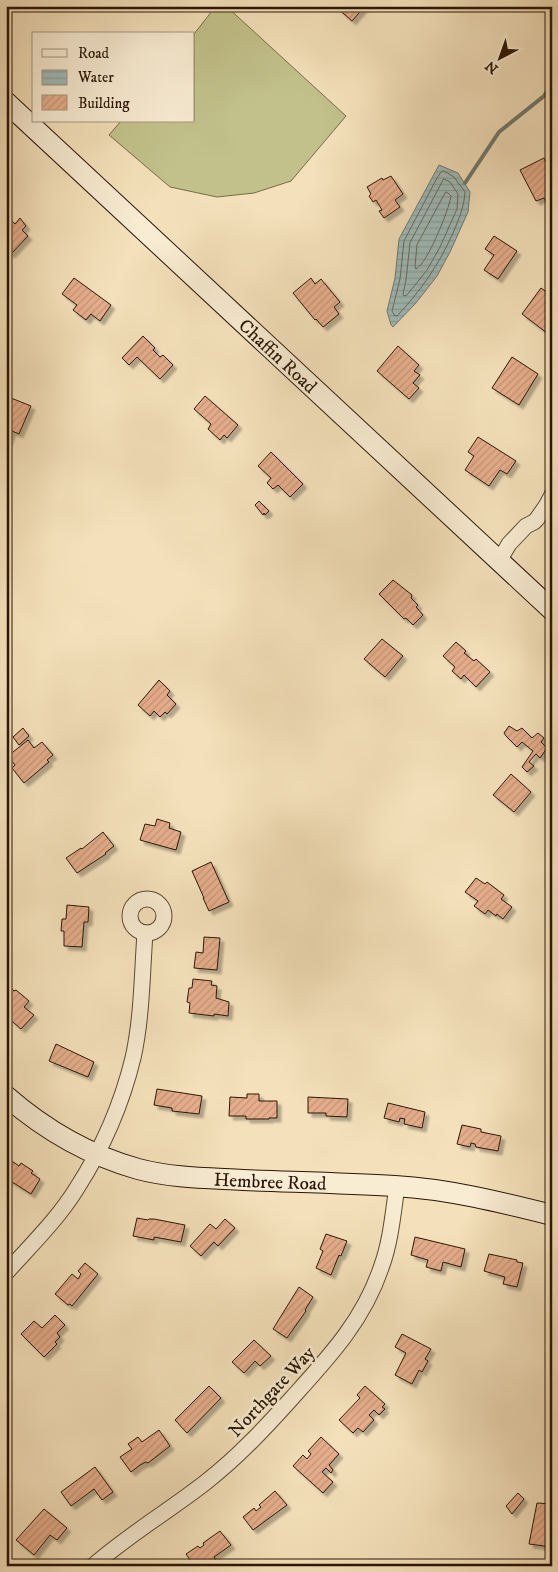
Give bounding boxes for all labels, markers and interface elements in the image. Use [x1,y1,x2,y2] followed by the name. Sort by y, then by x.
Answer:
[32,32,195,122] legend
[476,32,526,82] north arrow
[78,44,110,63] text: Road
[482,56,502,78] text: N
[77,68,114,87] text: Water
[78,94,130,113] text: Building
[233,314,322,399] street label: Chaffin Road
[213,1169,327,1196] street label: Hembree Road
[224,1341,321,1442] street label: Northgate Way

